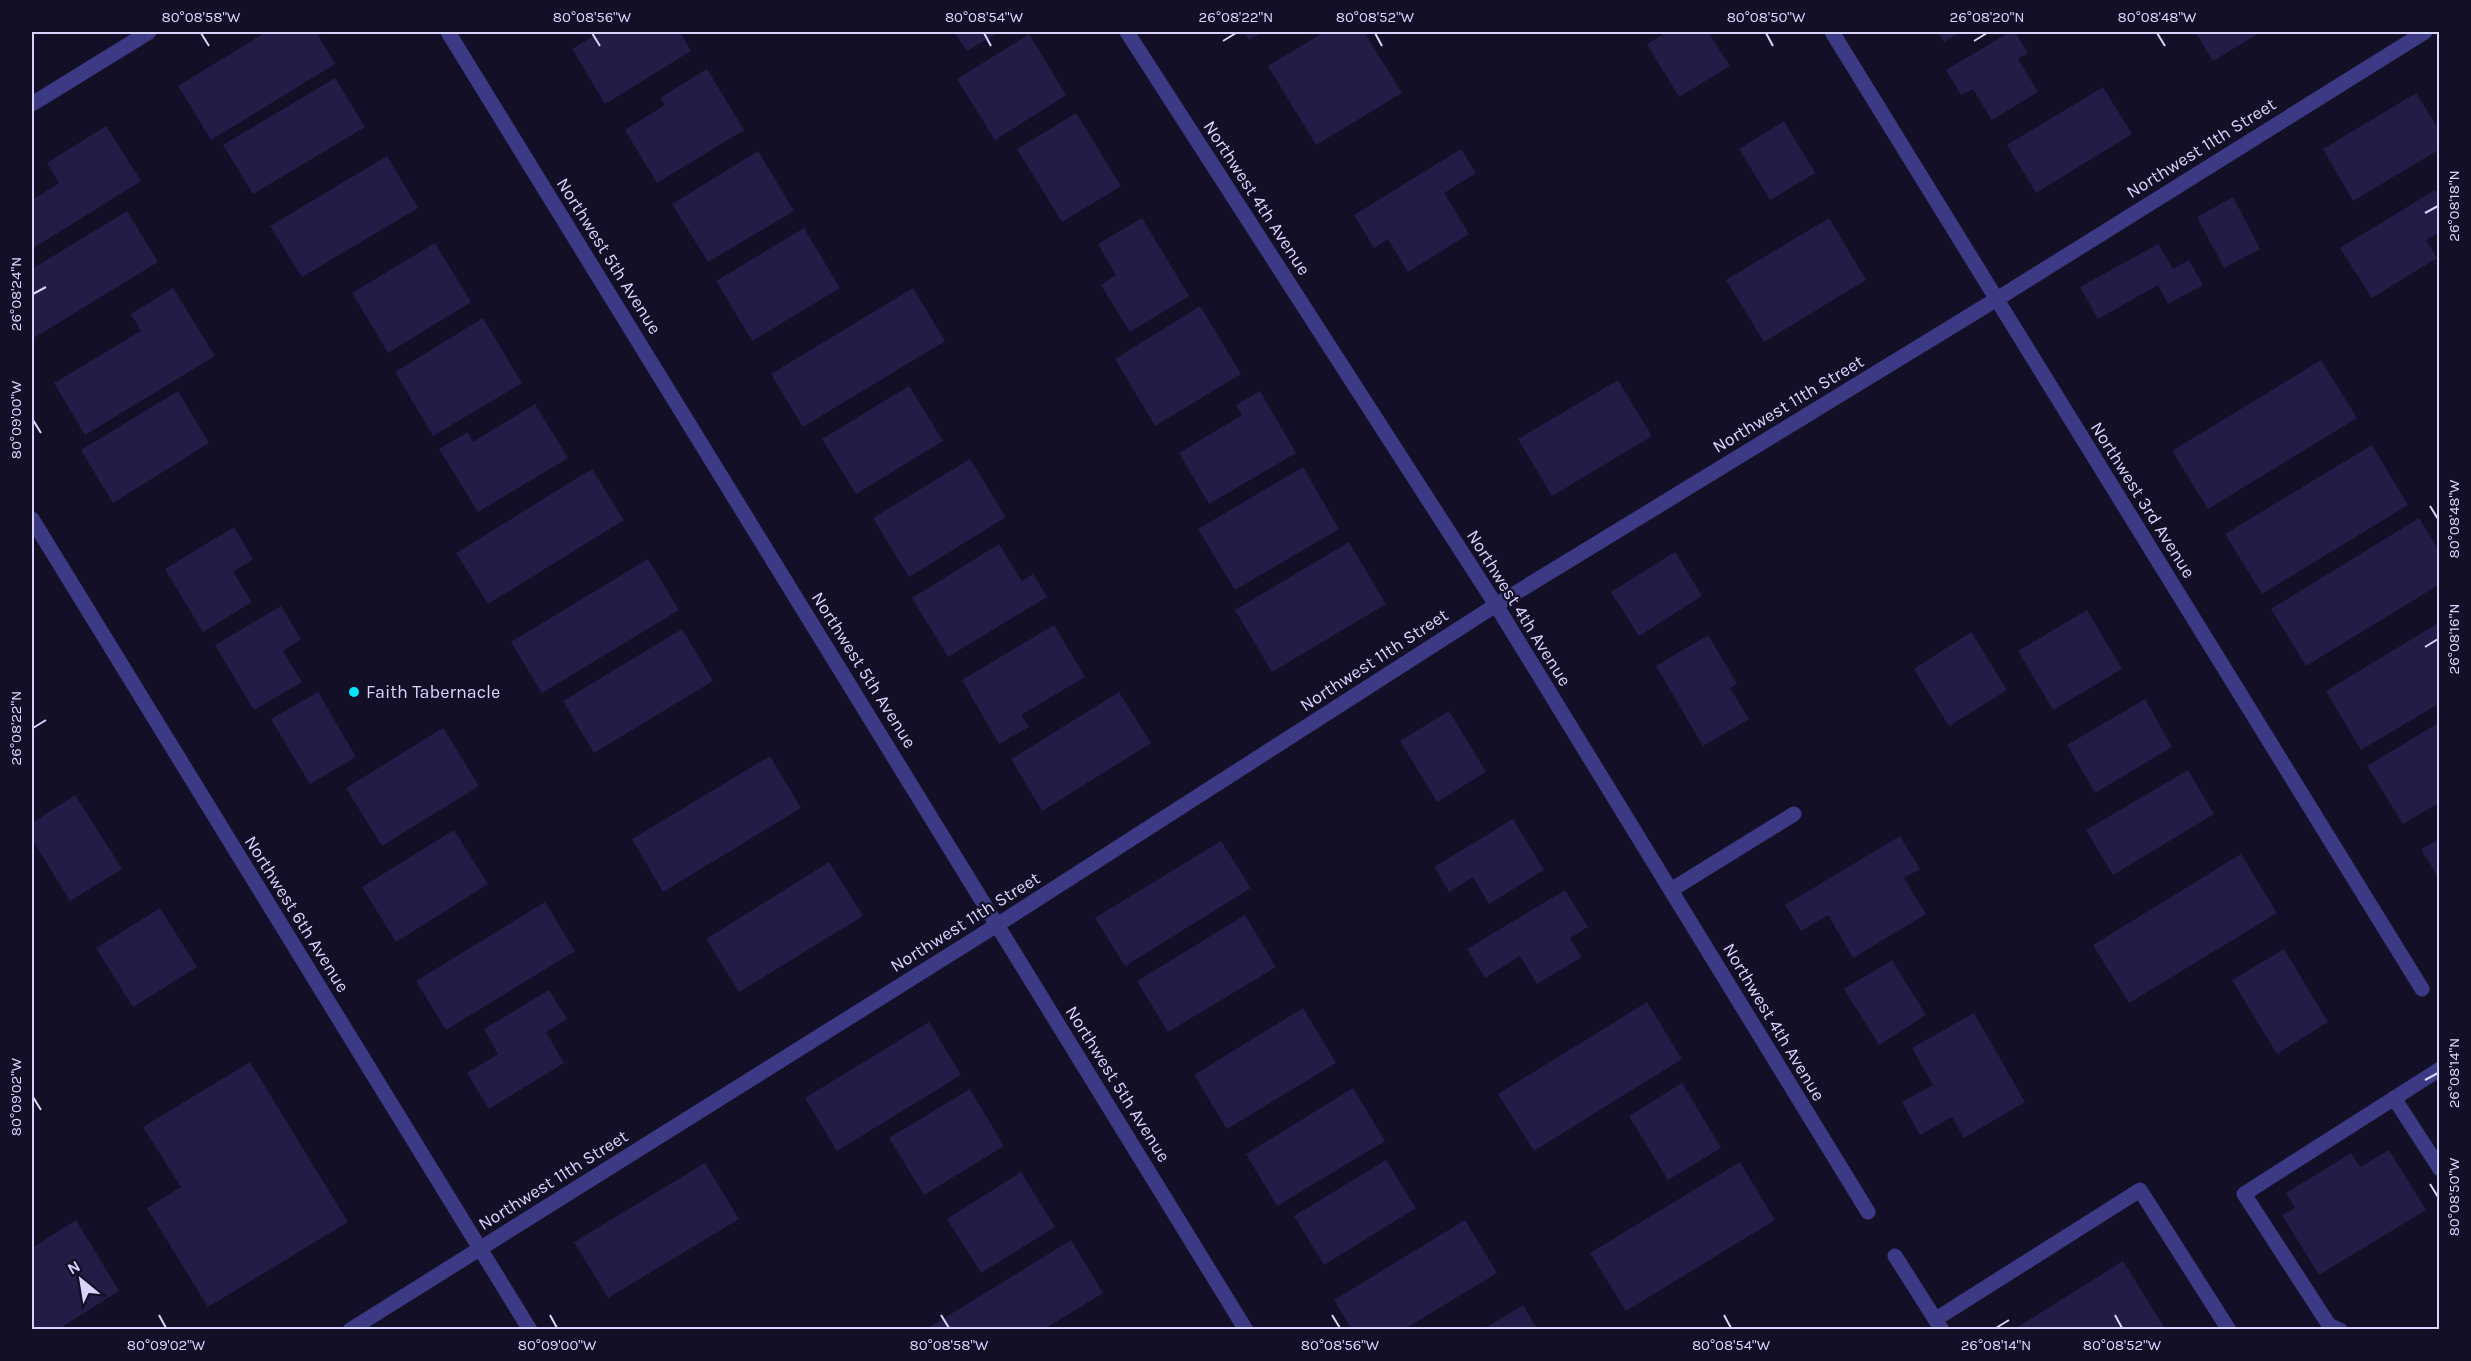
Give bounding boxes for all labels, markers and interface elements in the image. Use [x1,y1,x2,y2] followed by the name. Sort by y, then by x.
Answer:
[161,8,241,26] text: 80°08'58"W
[553,8,632,26] text: 80°08'56"W
[945,8,1024,26] text: 80°08'54"W
[1199,8,1273,26] text: 26°08'22"N
[1336,8,1415,26] text: 80°08'52"W
[1727,8,1806,26] text: 80°08'50"W
[1950,8,2024,26] text: 26°08'20"N
[2118,8,2197,26] text: 80°08'48"W
[2122,93,2280,203] street label: Northwest 11th Street
[1199,116,1315,280] street label: Northwest 4th Avenue
[2445,170,2463,242] text: 26°08'18"N
[552,174,666,338] street label: Northwest 5th Avenue
[7,257,25,331] text: 26°08'24"N
[1708,350,1868,458] street label: Northwest 11th Street
[7,380,25,459] text: 80°09'00"W
[2086,418,2200,582] street label: Northwest 3rd Avenue
[2445,479,2463,558] text: 80°08'48"W
[1462,526,1576,690] street label: Northwest 4th Avenue
[807,588,921,752] street label: Northwest 5th Avenue
[1296,604,1452,716] street label: Northwest 11th Street
[2445,604,2463,674] text: 26°08'16"N
[366,681,500,703] place label: Faith Tabernacle
[347,685,361,699] marker: Faith Tabernacle
[7,691,25,765] text: 26°08'22"N
[240,832,354,996] street label: Northwest 6th Avenue
[886,867,1044,977] street label: Northwest 11th Street
[1718,939,1830,1105] street label: Northwest 4th Avenue
[1061,1002,1175,1166] street label: Northwest 5th Avenue
[2445,1038,2463,1108] text: 26°08'14"N
[7,1057,25,1136] text: 80°09'02"W
[474,1125,632,1235] street label: Northwest 11th Street
[2445,1157,2463,1236] text: 80°08'50"W
[51,1250,111,1310] north arrow
[64,1256,83,1279] text: N
[127,1336,206,1354] text: 80°09'02"W
[518,1336,597,1354] text: 80°09'00"W
[909,1336,989,1354] text: 80°08'58"W
[1301,1336,1380,1354] text: 80°08'56"W
[1692,1336,1771,1354] text: 80°08'54"W
[1961,1336,2031,1354] text: 26°08'14"N
[2083,1336,2162,1354] text: 80°08'52"W

